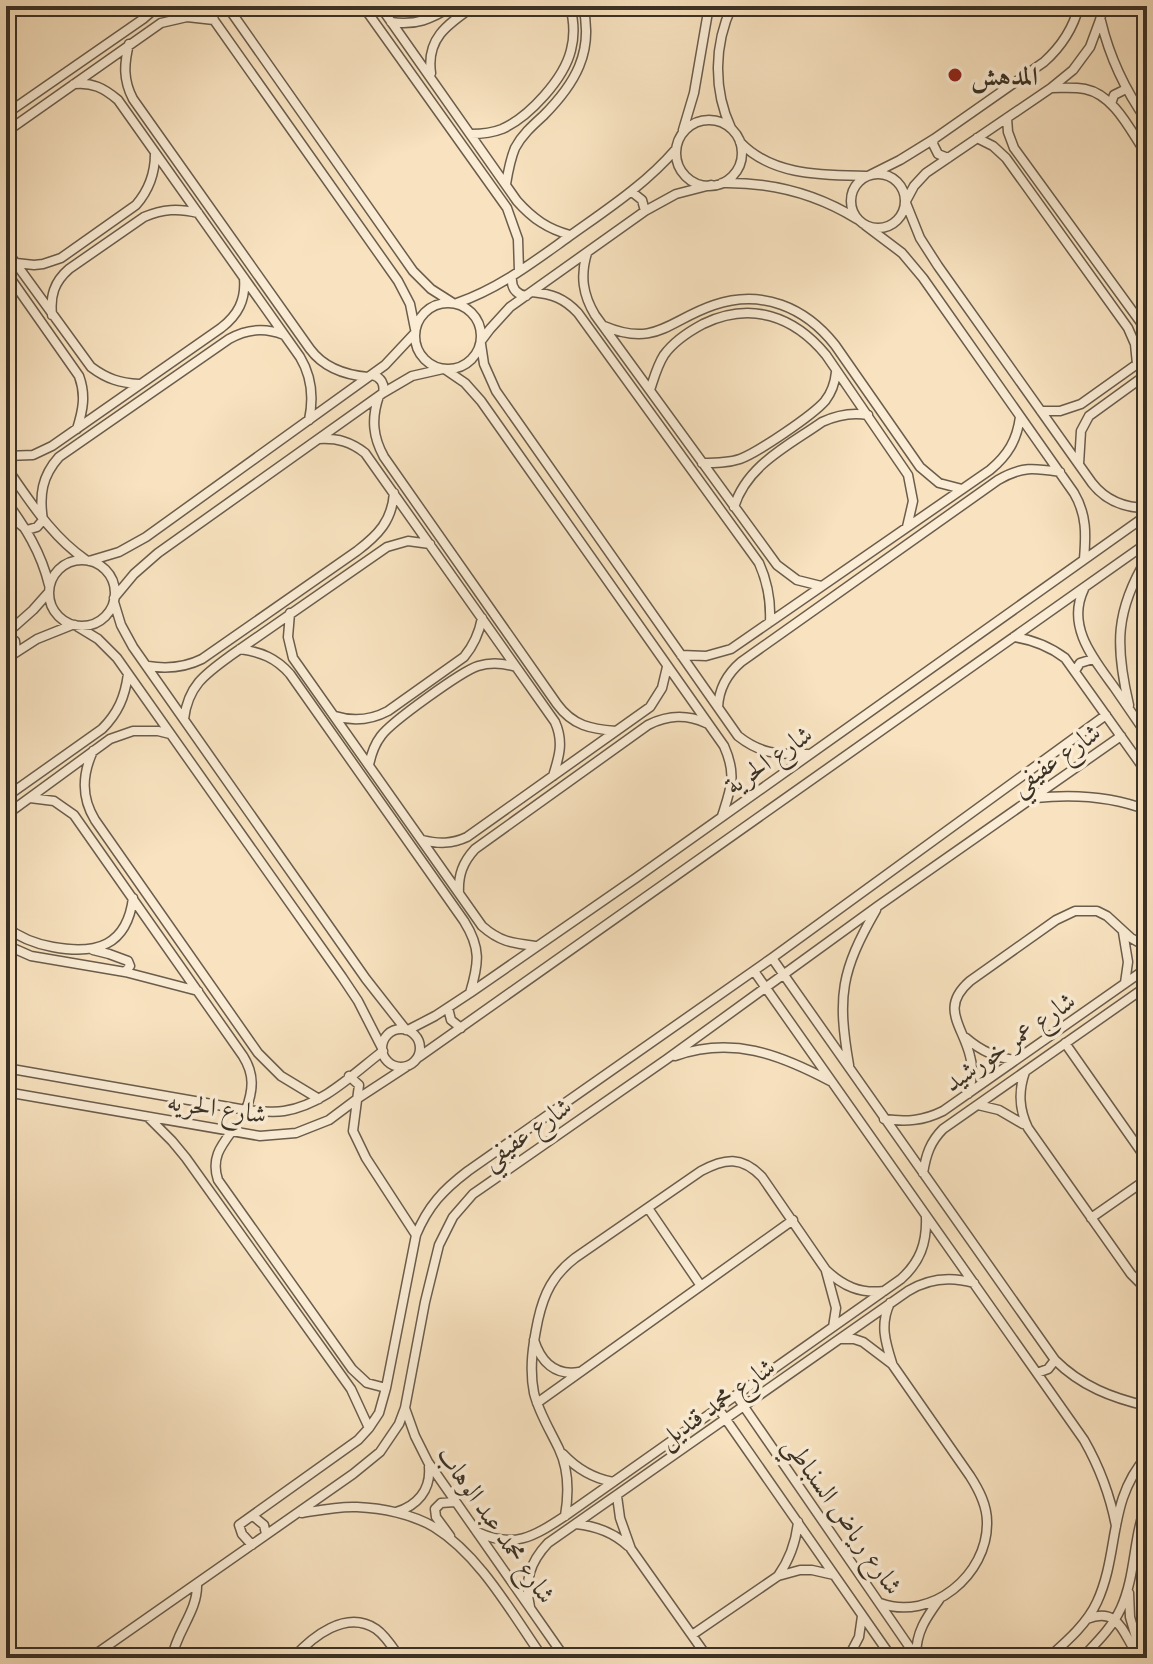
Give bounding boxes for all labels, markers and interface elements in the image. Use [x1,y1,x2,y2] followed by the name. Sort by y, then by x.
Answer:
[971,56,1038,95] place label: المدهش
[946,66,964,84] marker: المدهش
[1002,713,1112,809] street label: شارع عفيفي
[716,714,822,806] street label: شارع الحرية
[935,981,1085,1103] street label: شارع عمر خورشيد
[164,1081,269,1136] street label: شارع الحريه
[473,1087,583,1183] street label: شارع عفيفي
[649,1347,785,1459] street label: شارع محمد قنديل
[770,1428,913,1606] street label: شارع رياض السنباطي
[425,1437,566,1613] street label: شارع محمد عبد الوهاب

